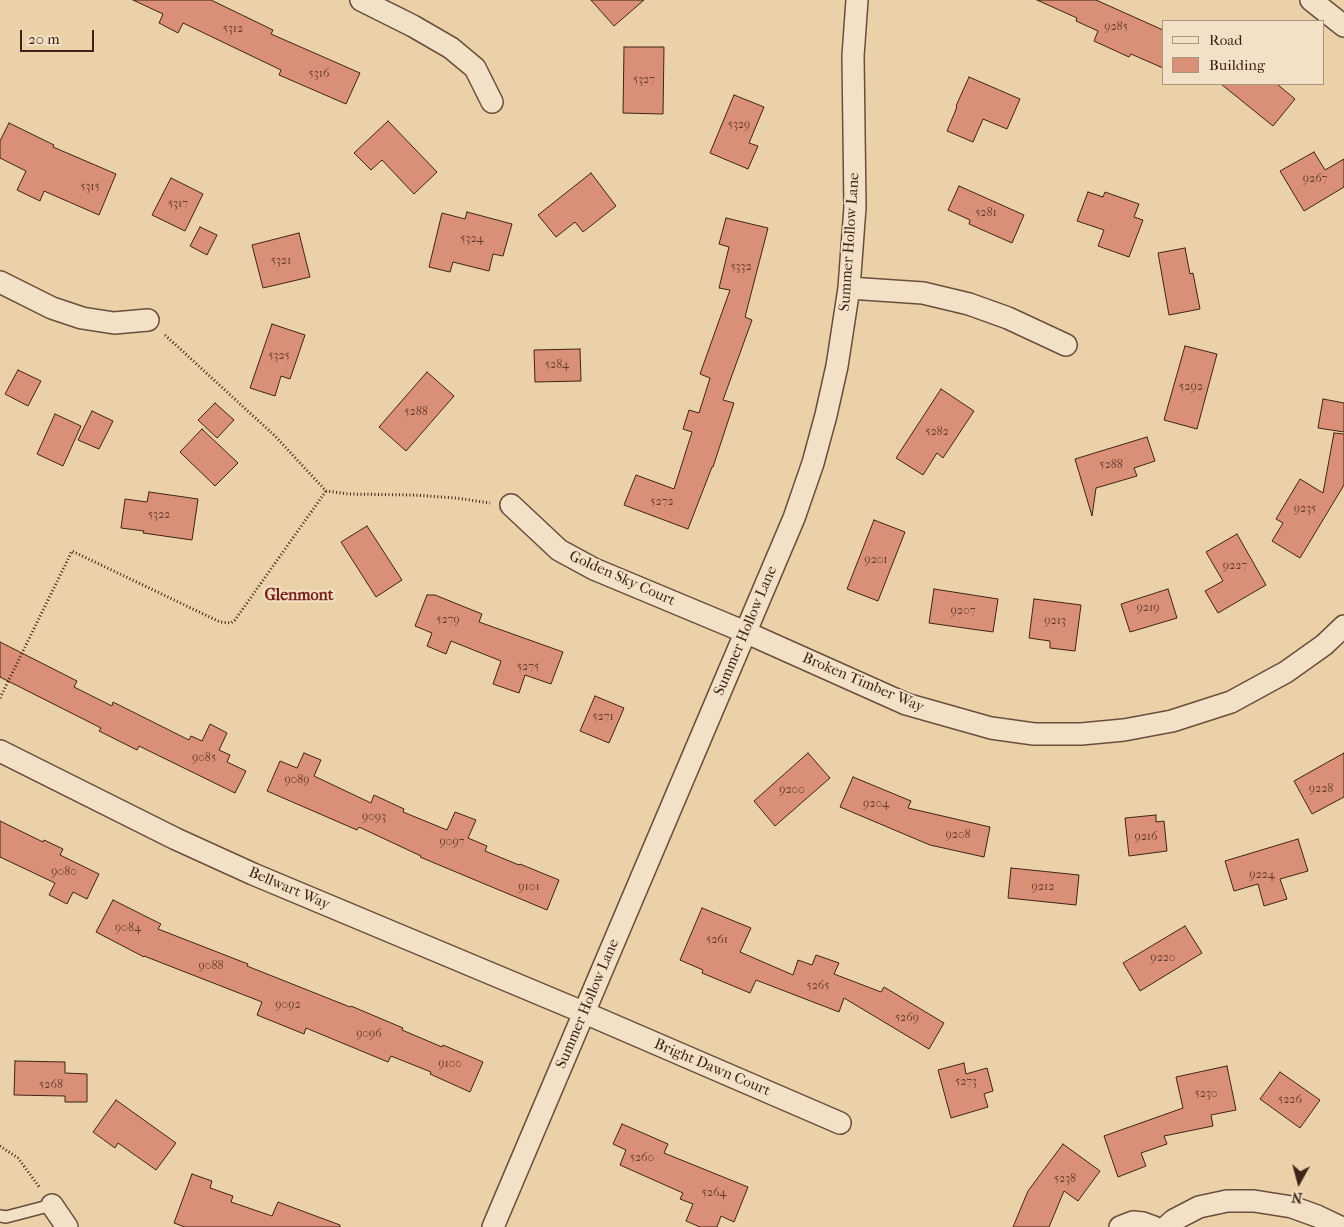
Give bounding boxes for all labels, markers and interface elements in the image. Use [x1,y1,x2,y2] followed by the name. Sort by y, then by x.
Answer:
[22,20,96,52] scale bar
[1104,20,1128,34] house number: 9285
[1162,20,1324,85] legend
[223,22,243,36] house number: 5312
[28,30,60,48] text: 20 m
[1209,31,1242,49] text: Road
[1209,56,1265,74] text: Building
[309,67,329,81] house number: 5316
[633,73,655,87] house number: 5327
[728,118,750,132] house number: 5329
[836,172,864,312] street label: Summer Hollow Lane
[1303,172,1327,186] house number: 9267
[80,180,100,194] house number: 5315
[168,197,188,211] house number: 5317
[975,206,997,220] house number: 5281
[460,232,484,246] house number: 5324
[271,254,291,268] house number: 5321
[730,260,752,274] house number: 5332
[268,349,290,363] house number: 5325
[545,358,569,372] house number: 5284
[1179,380,1203,394] house number: 5292
[404,405,428,419] house number: 5288
[925,425,949,439] house number: 5282
[1099,458,1123,472] house number: 5288
[650,495,674,509] house number: 5272
[1294,502,1316,516] house number: 9235
[148,508,170,522] house number: 5322
[566,548,678,610] street label: Golden Sky Court
[864,553,888,567] house number: 9201
[1223,559,1247,573] house number: 9227
[711,563,781,699] street label: Summer Hollow Lane
[265,586,333,606] district label: Glenmont
[1136,601,1160,615] house number: 9219
[951,604,975,618] house number: 9207
[436,613,460,627] house number: 5279
[1044,614,1066,628] house number: 9213
[800,649,926,717] street label: Broken Timber Way
[517,660,539,674] house number: 5275
[592,710,614,724] house number: 5271
[192,751,216,765] house number: 9085
[284,773,310,787] house number: 9089
[1309,782,1333,796] house number: 9228
[779,783,805,797] house number: 9200
[863,797,889,811] house number: 9204
[362,810,386,824] house number: 9093
[945,828,971,842] house number: 9208
[1134,830,1158,844] house number: 9216
[440,835,464,849] house number: 9097
[246,864,332,914] street label: Bellwart Way
[51,865,77,879] house number: 9080
[1249,868,1275,882] house number: 9224
[518,880,540,894] house number: 9101
[1032,880,1054,894] house number: 9212
[115,921,141,935] house number: 9084
[706,933,728,947] house number: 5261
[553,936,623,1072] street label: Summer Hollow Lane
[1150,951,1176,965] house number: 9220
[199,959,223,973] house number: 9088
[806,979,830,993] house number: 5265
[275,998,301,1012] house number: 9092
[895,1011,919,1025] house number: 5269
[356,1027,382,1041] house number: 9096
[651,1035,773,1101] street label: Bright Dawn Court
[438,1057,462,1071] house number: 9100
[955,1075,977,1089] house number: 5273
[39,1078,63,1092] house number: 5268
[1195,1087,1217,1101] house number: 5230
[1278,1093,1302,1107] house number: 5226
[630,1151,654,1165] house number: 5260
[1274,1157,1324,1207] north arrow
[1054,1172,1076,1186] house number: 5238
[702,1186,726,1200] house number: 5264
[1291,1188,1303,1206] text: N

